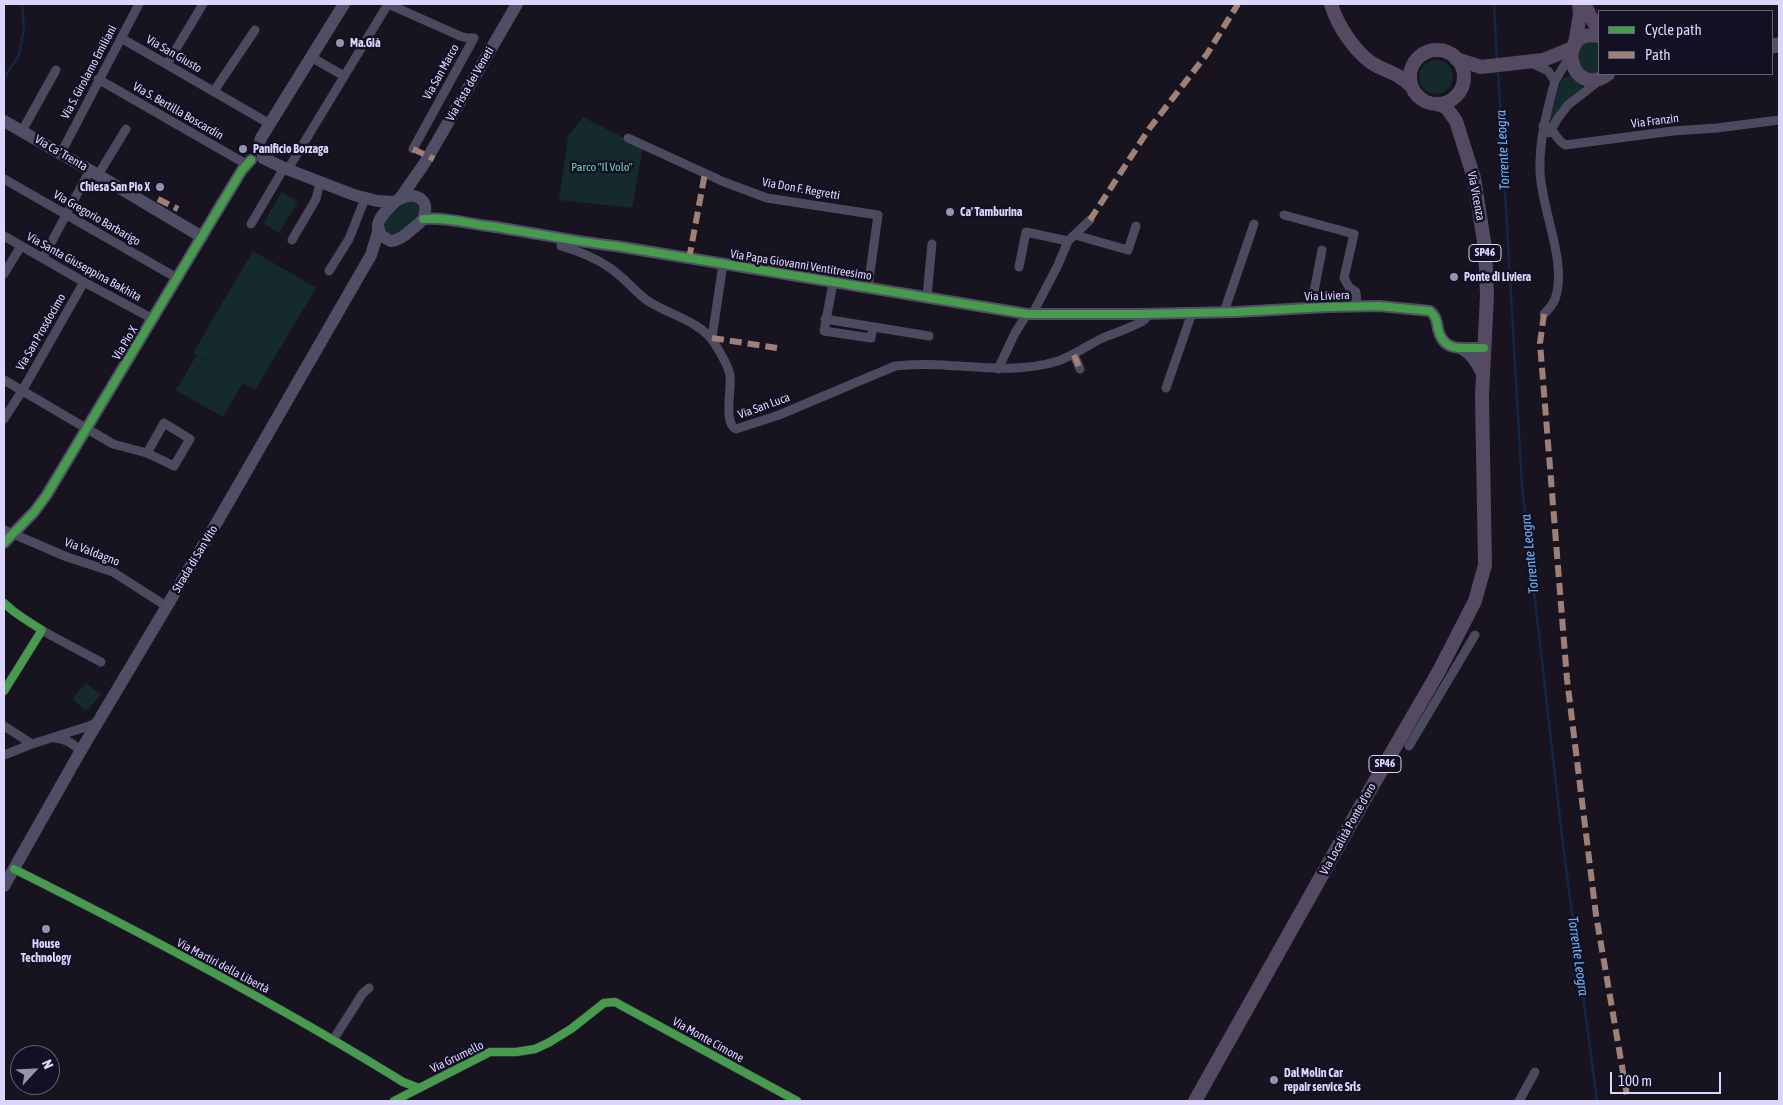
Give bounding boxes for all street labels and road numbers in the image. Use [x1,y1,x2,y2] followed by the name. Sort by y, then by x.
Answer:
[58,23,120,121] street label: Via S. Girolamo Emiliani
[144,32,204,76] street label: Via San Giusto
[420,42,462,102] street label: Via San Marco
[443,44,497,124] street label: Via Pista dei Veneti
[130,79,226,143] street label: Via S. Bertilla Boscardin
[1630,111,1680,131] street label: Via Franzin
[32,132,90,174] street label: Via Ca' Trenta
[1464,170,1488,222] street label: Via Vicenza
[761,175,841,203] street label: Via Don F. Regretti
[51,187,143,249] street label: Via Gregorio Barbarigo
[24,229,144,305] street label: Via Santa Giuseppina Bakhita
[1469,244,1501,262] road number: SP46
[729,247,873,283] street label: Via Papa Giovanni Ventitreesimo
[1304,288,1350,304] street label: Via Liviera
[13,291,69,373] street label: Via San Prosdocimo
[109,323,141,363] street label: Via Pio X
[736,390,792,422] street label: Via San Luca
[169,523,221,595] street label: Strada di San Vito
[62,535,122,569] street label: Via Valdagno
[1369,756,1401,772] road number: SP46
[1317,781,1379,877] street label: Via Località Ponte d'oro
[174,936,272,996] street label: Via Martiri della Libertà
[670,1014,746,1066] street label: Via Monte Cimone
[428,1038,486,1076] street label: Via Grumello

